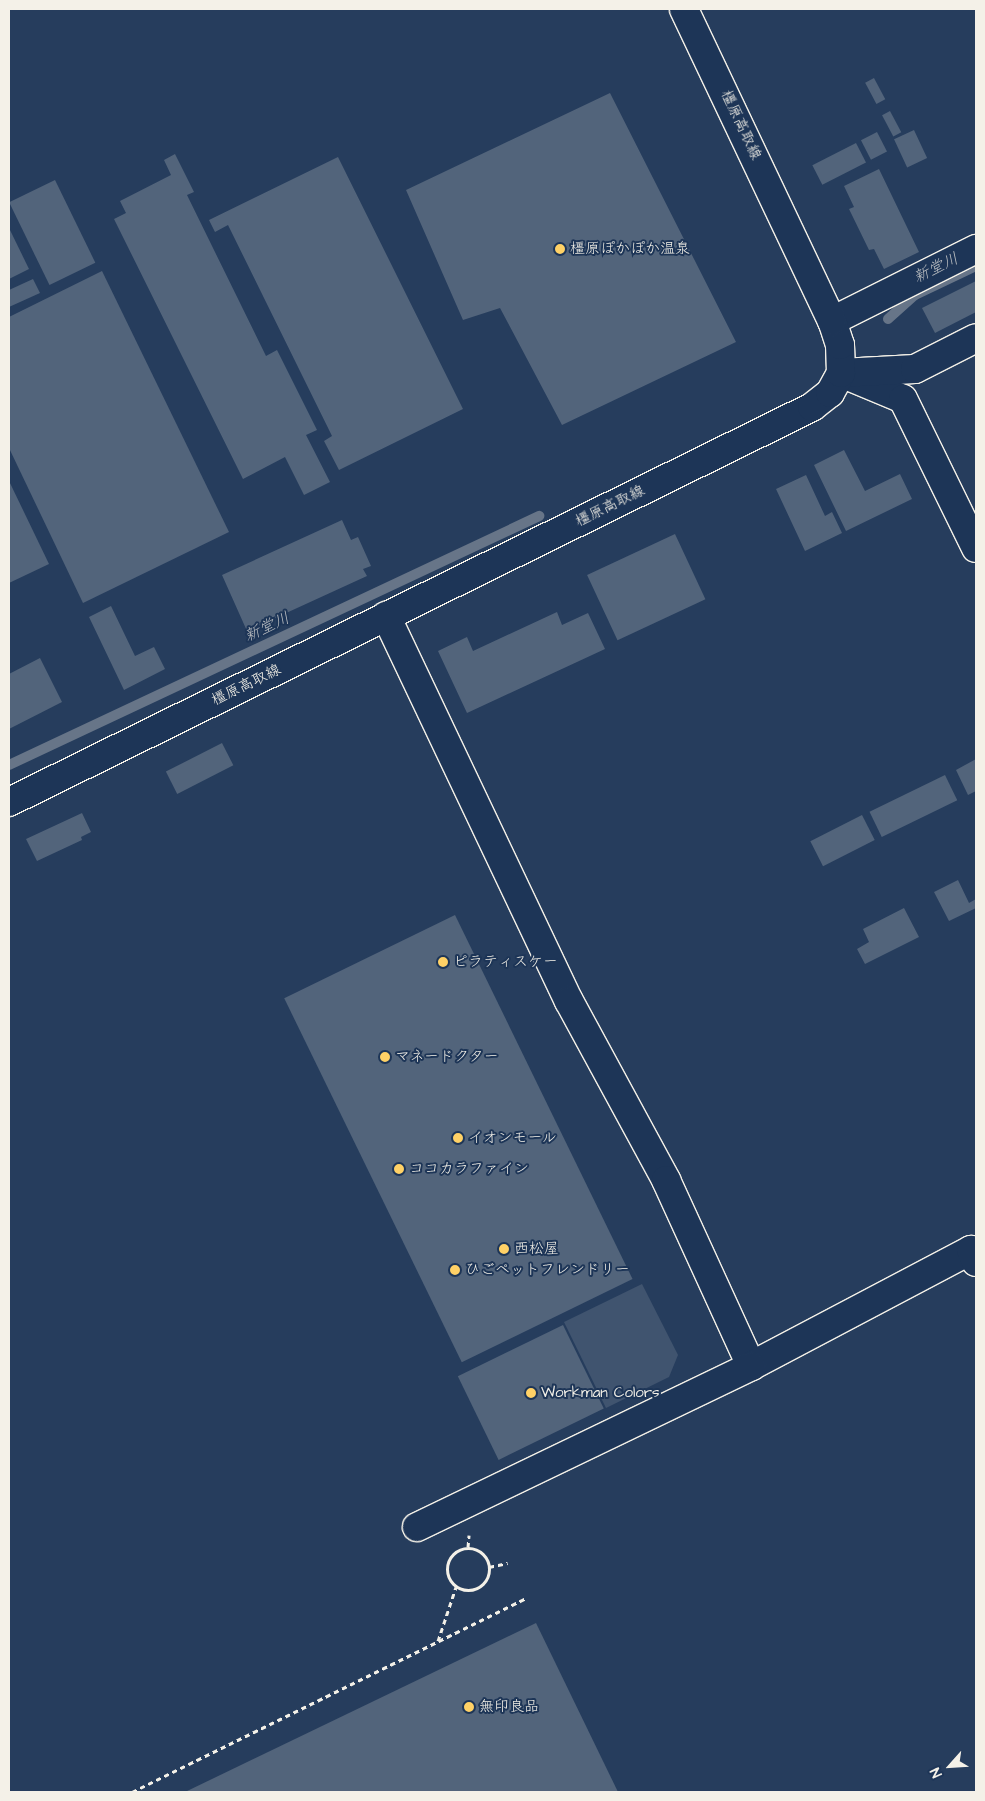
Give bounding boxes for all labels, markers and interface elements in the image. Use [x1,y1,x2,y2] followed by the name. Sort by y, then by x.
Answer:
[717,87,765,163] street label: 橿原高取線
[570,240,690,258] place label: 橿原ぽかぽか温泉
[554,243,566,255] marker: 橿原ぽかぽか温泉
[910,249,962,287] water label: 新堂川
[572,481,648,531] street label: 橿原高取線
[241,608,293,646] water label: 新堂川
[208,660,284,710] street label: 橿原高取線
[453,953,558,971] place label: ピラティスケー
[437,956,449,968] marker: ピラティスケー
[395,1048,499,1066] place label: マネードクター
[379,1051,391,1063] marker: マネードクター
[468,1129,558,1147] place label: イオンモール
[452,1132,464,1144] marker: イオンモール
[409,1160,529,1178] place label: ココカラファイン
[393,1163,405,1175] marker: ココカラファイン
[514,1240,559,1258] place label: 西松屋
[498,1243,510,1255] marker: 西松屋
[465,1261,630,1279] place label: ひごペットフレンドリー
[449,1264,461,1276] marker: ひごペットフレンドリー
[541,1384,660,1402] place label: Workman Colors
[525,1387,537,1399] marker: Workman Colors
[479,1698,539,1716] place label: 無印良品
[463,1701,475,1713] marker: 無印良品
[925,1741,975,1791] north arrow
[926,1764,947,1781] text: N

